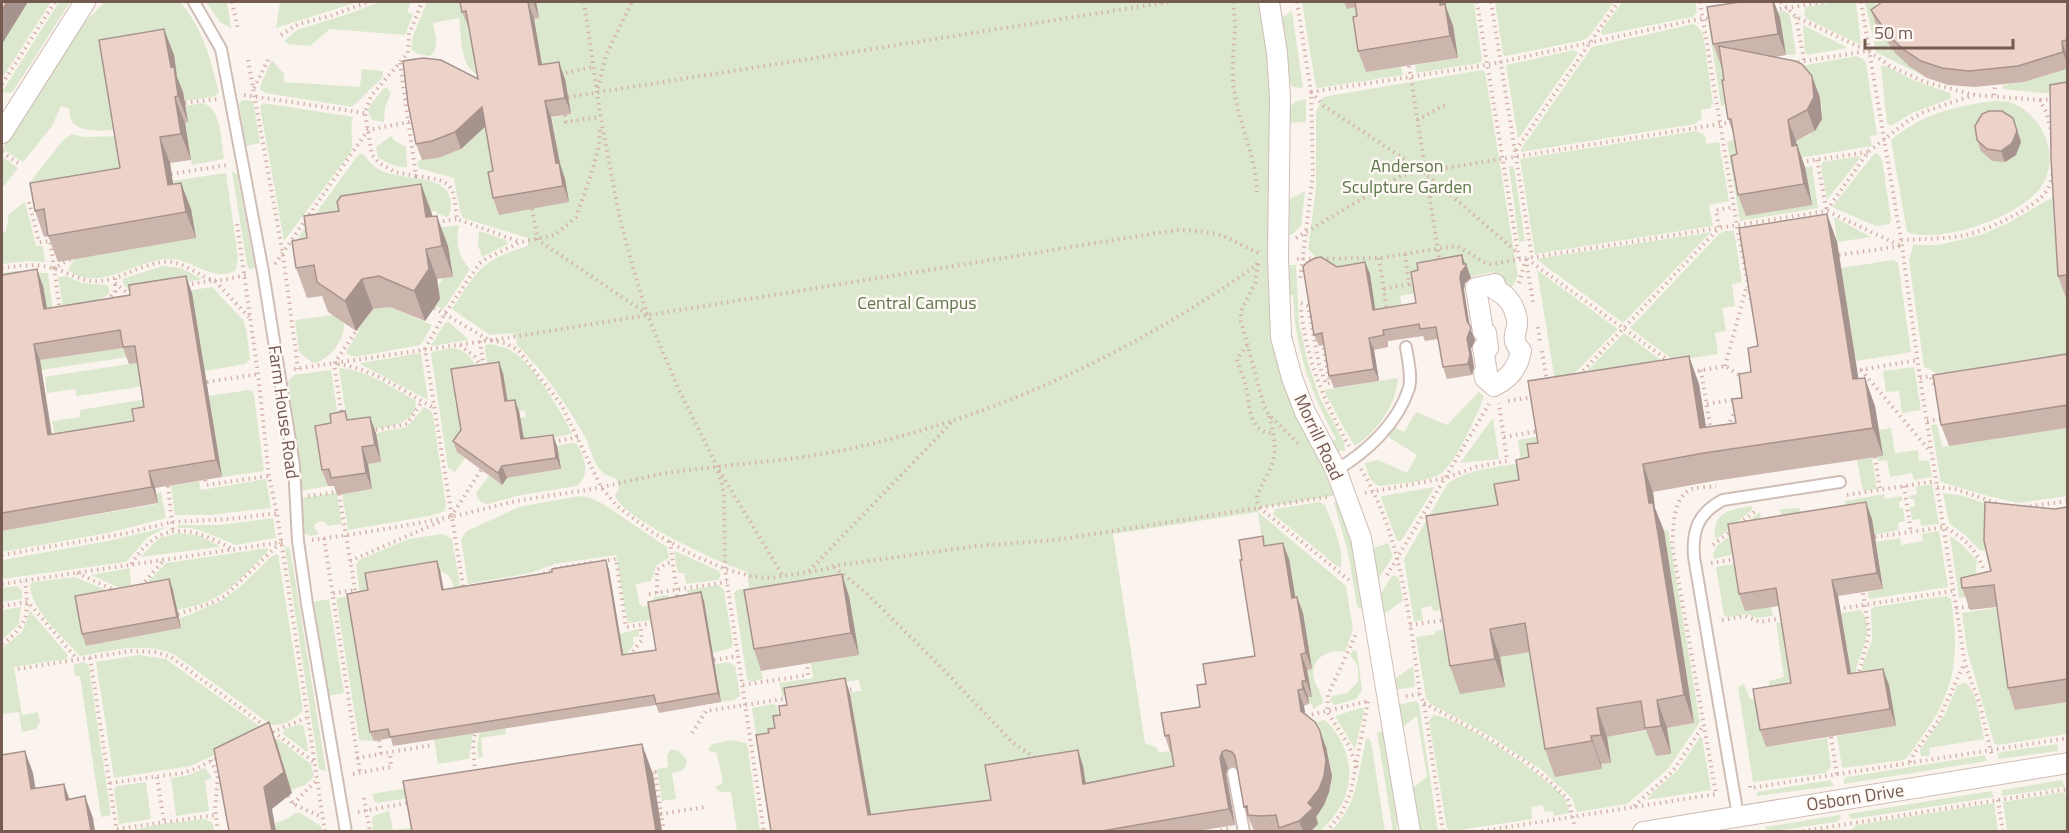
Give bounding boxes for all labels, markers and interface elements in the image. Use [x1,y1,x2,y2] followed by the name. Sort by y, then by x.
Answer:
[1865,12,2014,50] scale bar
[1874,19,1913,46] text: 50 m
[1342,152,1472,200] park label: Anderson Sculpture Garden
[857,289,977,316] park label: Central Campus
[261,343,307,481] street label: Farm House Road
[1287,390,1351,484] street label: Morrill Road
[1804,776,1906,818] street label: Osborn Drive

